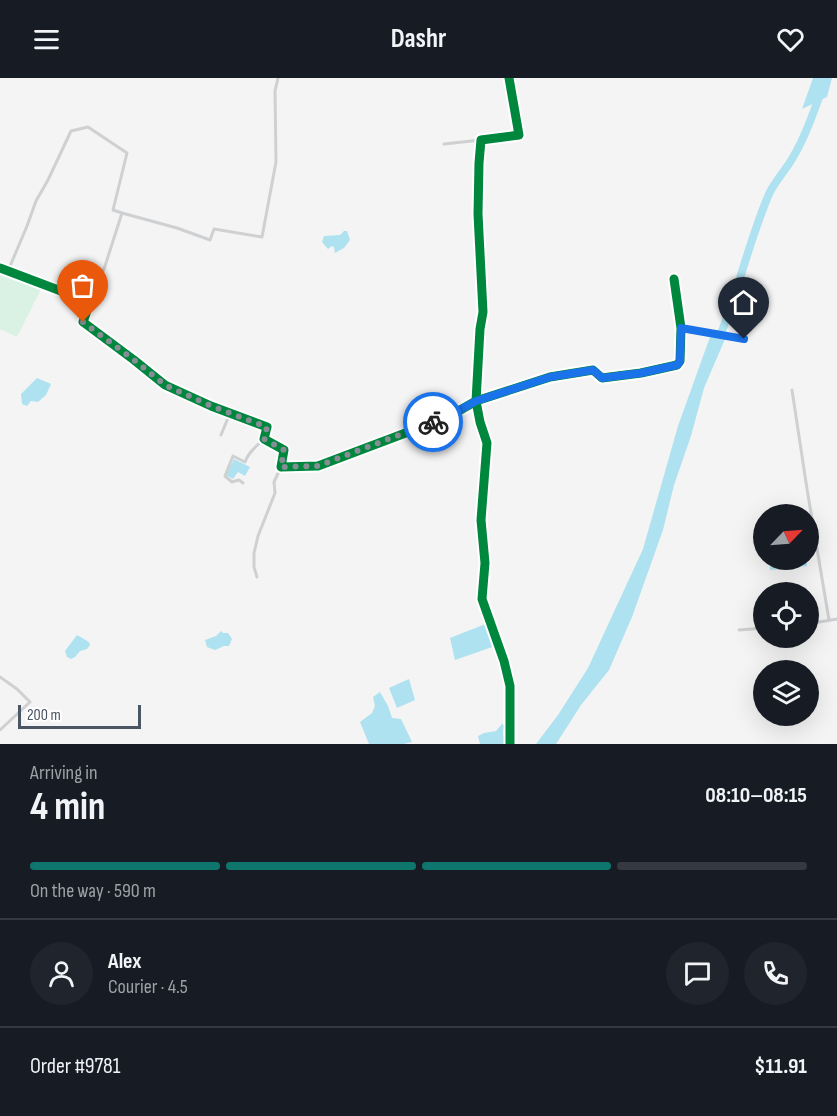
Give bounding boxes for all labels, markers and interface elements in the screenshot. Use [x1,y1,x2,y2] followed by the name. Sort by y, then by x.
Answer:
[30,23,63,56] icon: menu
[391,23,446,55] text: Dashr
[774,23,807,56] icon: heart
[57,260,108,322] pin
[66,269,99,302] icon: bag
[718,277,769,339] pin
[727,286,760,319] icon: home
[403,392,463,452] courier
[417,406,450,439] icon: bike
[753,504,819,570] north arrow
[753,504,819,726] map controls
[753,582,819,648] button: locate
[753,660,819,726] button: layers
[18,702,141,730] scale bar
[27,706,61,725] text: 200 m
[30,761,98,785] text: Arriving in
[705,782,807,809] text: 08:10–08:15
[30,784,105,831] text: 4 min
[30,879,156,903] text: On the way · 590 m
[30,942,93,1005] button: person
[666,942,729,1005] button: chat
[744,942,807,1005] button: phone
[108,948,141,975] text: Alex
[108,975,188,999] text: Courier · 4.5
[30,1053,120,1080] text: Order #9781
[754,1053,807,1080] text: $11.91

